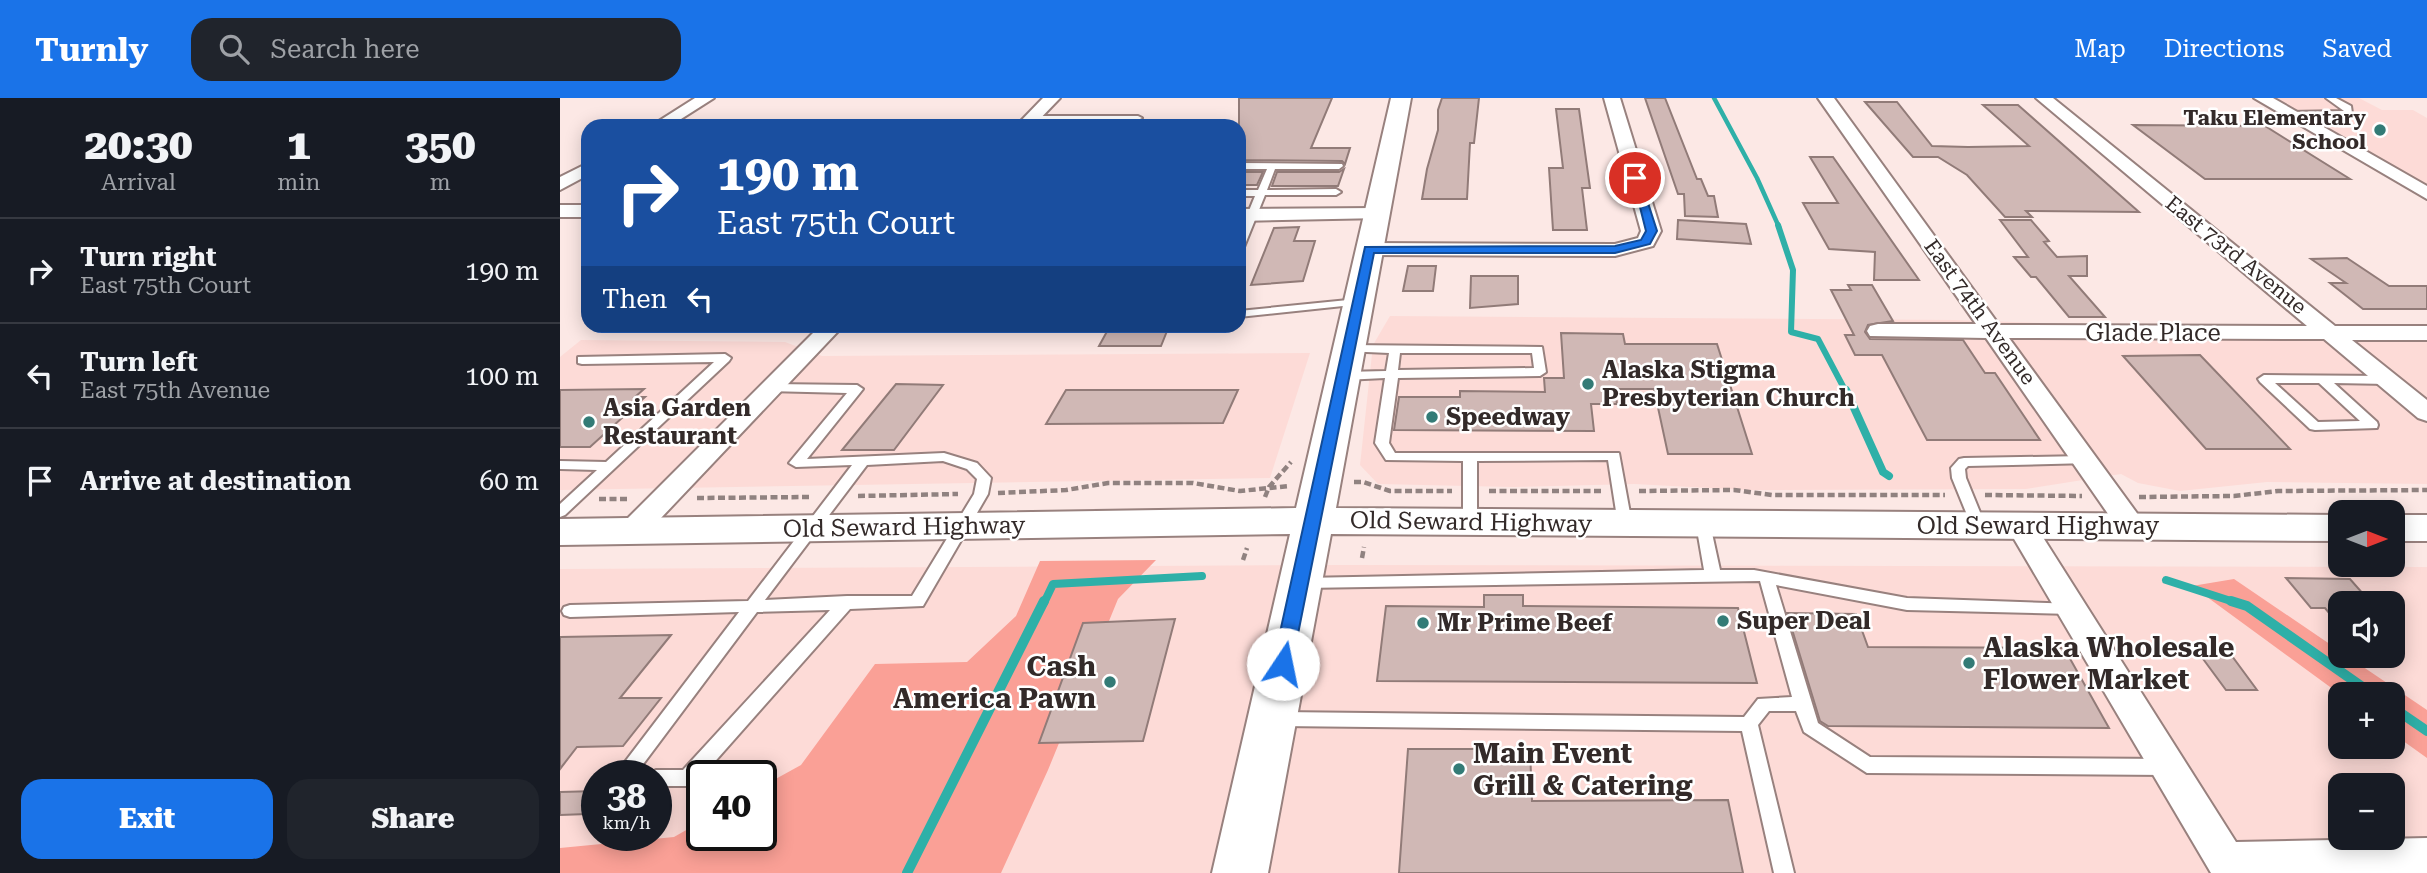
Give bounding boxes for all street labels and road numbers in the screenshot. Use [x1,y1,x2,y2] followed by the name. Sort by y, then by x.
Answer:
[2161,191,2311,319] street label: East 73rd Avenue
[1919,235,2041,389] street label: East 74th Avenue
[2085,319,2221,347] street label: Glade Place
[1350,506,1593,538] street label: Old Seward Highway
[783,511,1026,543] street label: Old Seward Highway
[1917,512,2160,540] street label: Old Seward Highway

